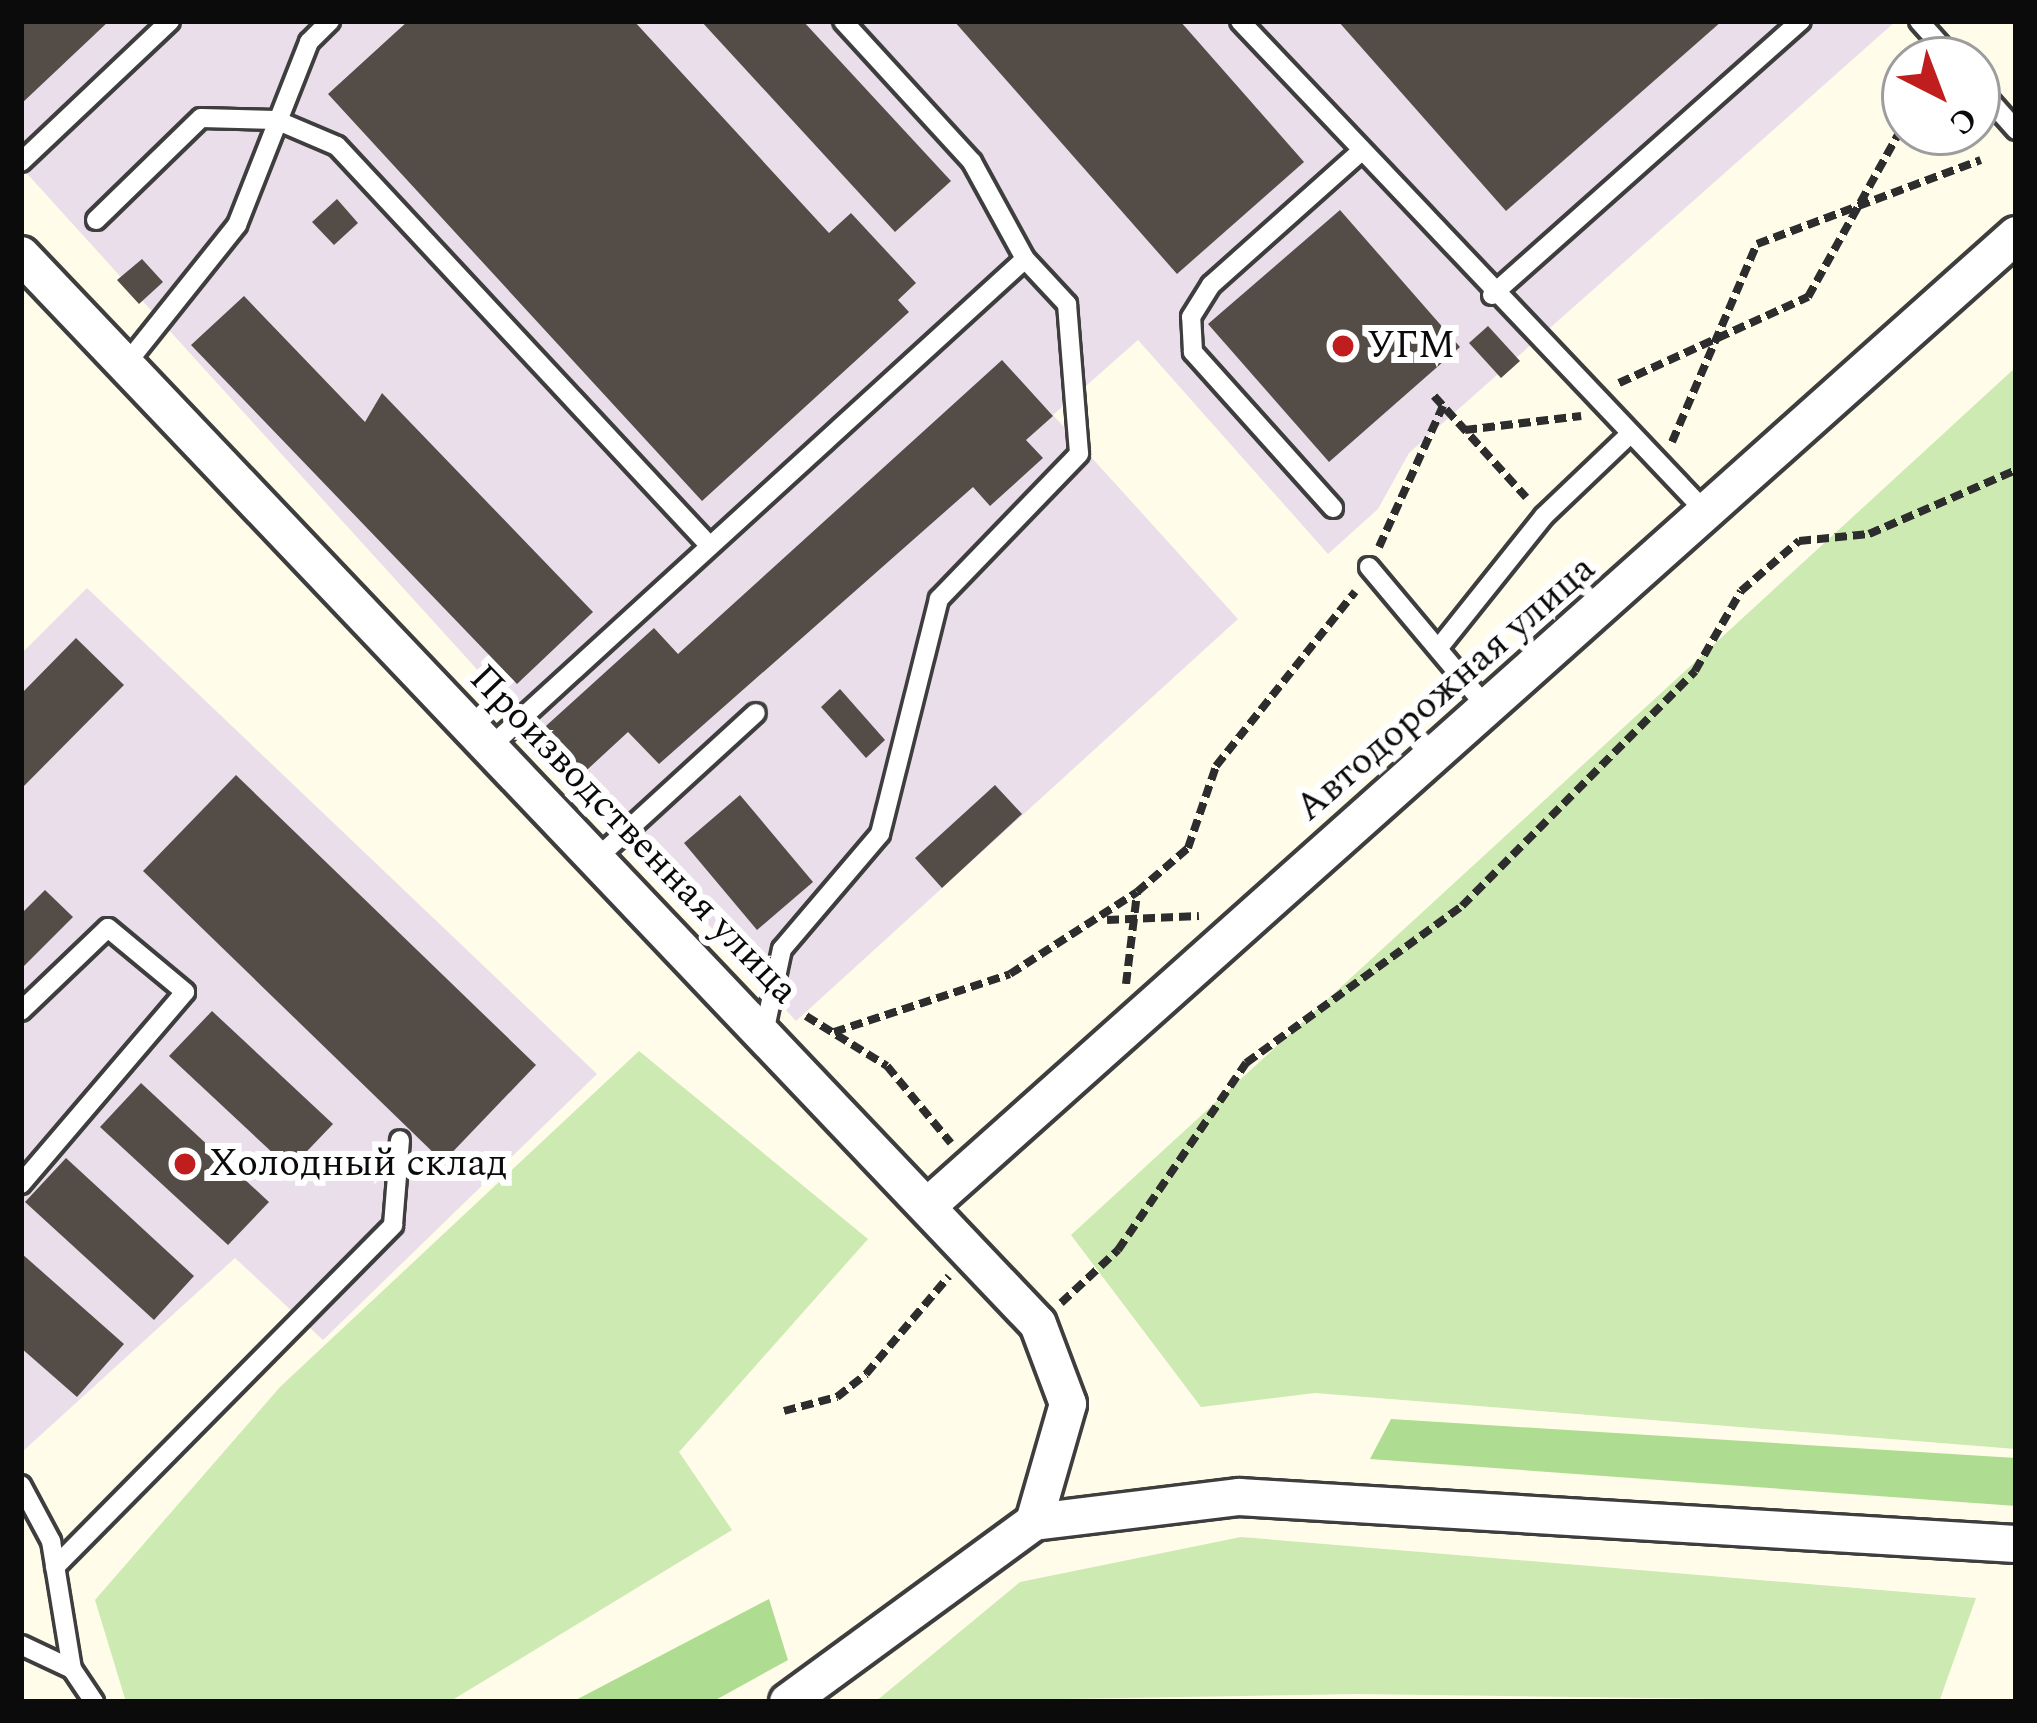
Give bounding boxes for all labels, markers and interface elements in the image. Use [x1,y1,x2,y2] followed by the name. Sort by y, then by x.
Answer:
[1881,36,2001,156] north arrow
[1938,94,1989,147] text: С
[1367,323,1455,369] place label: УГМ
[1330,333,1356,359] marker: УГМ
[1286,546,1606,832] street label: Автодорожная улица
[459,656,807,1014] street label: Производственная улица
[209,1141,508,1187] place label: Холодный склад
[172,1151,198,1177] marker: Холодный склад

